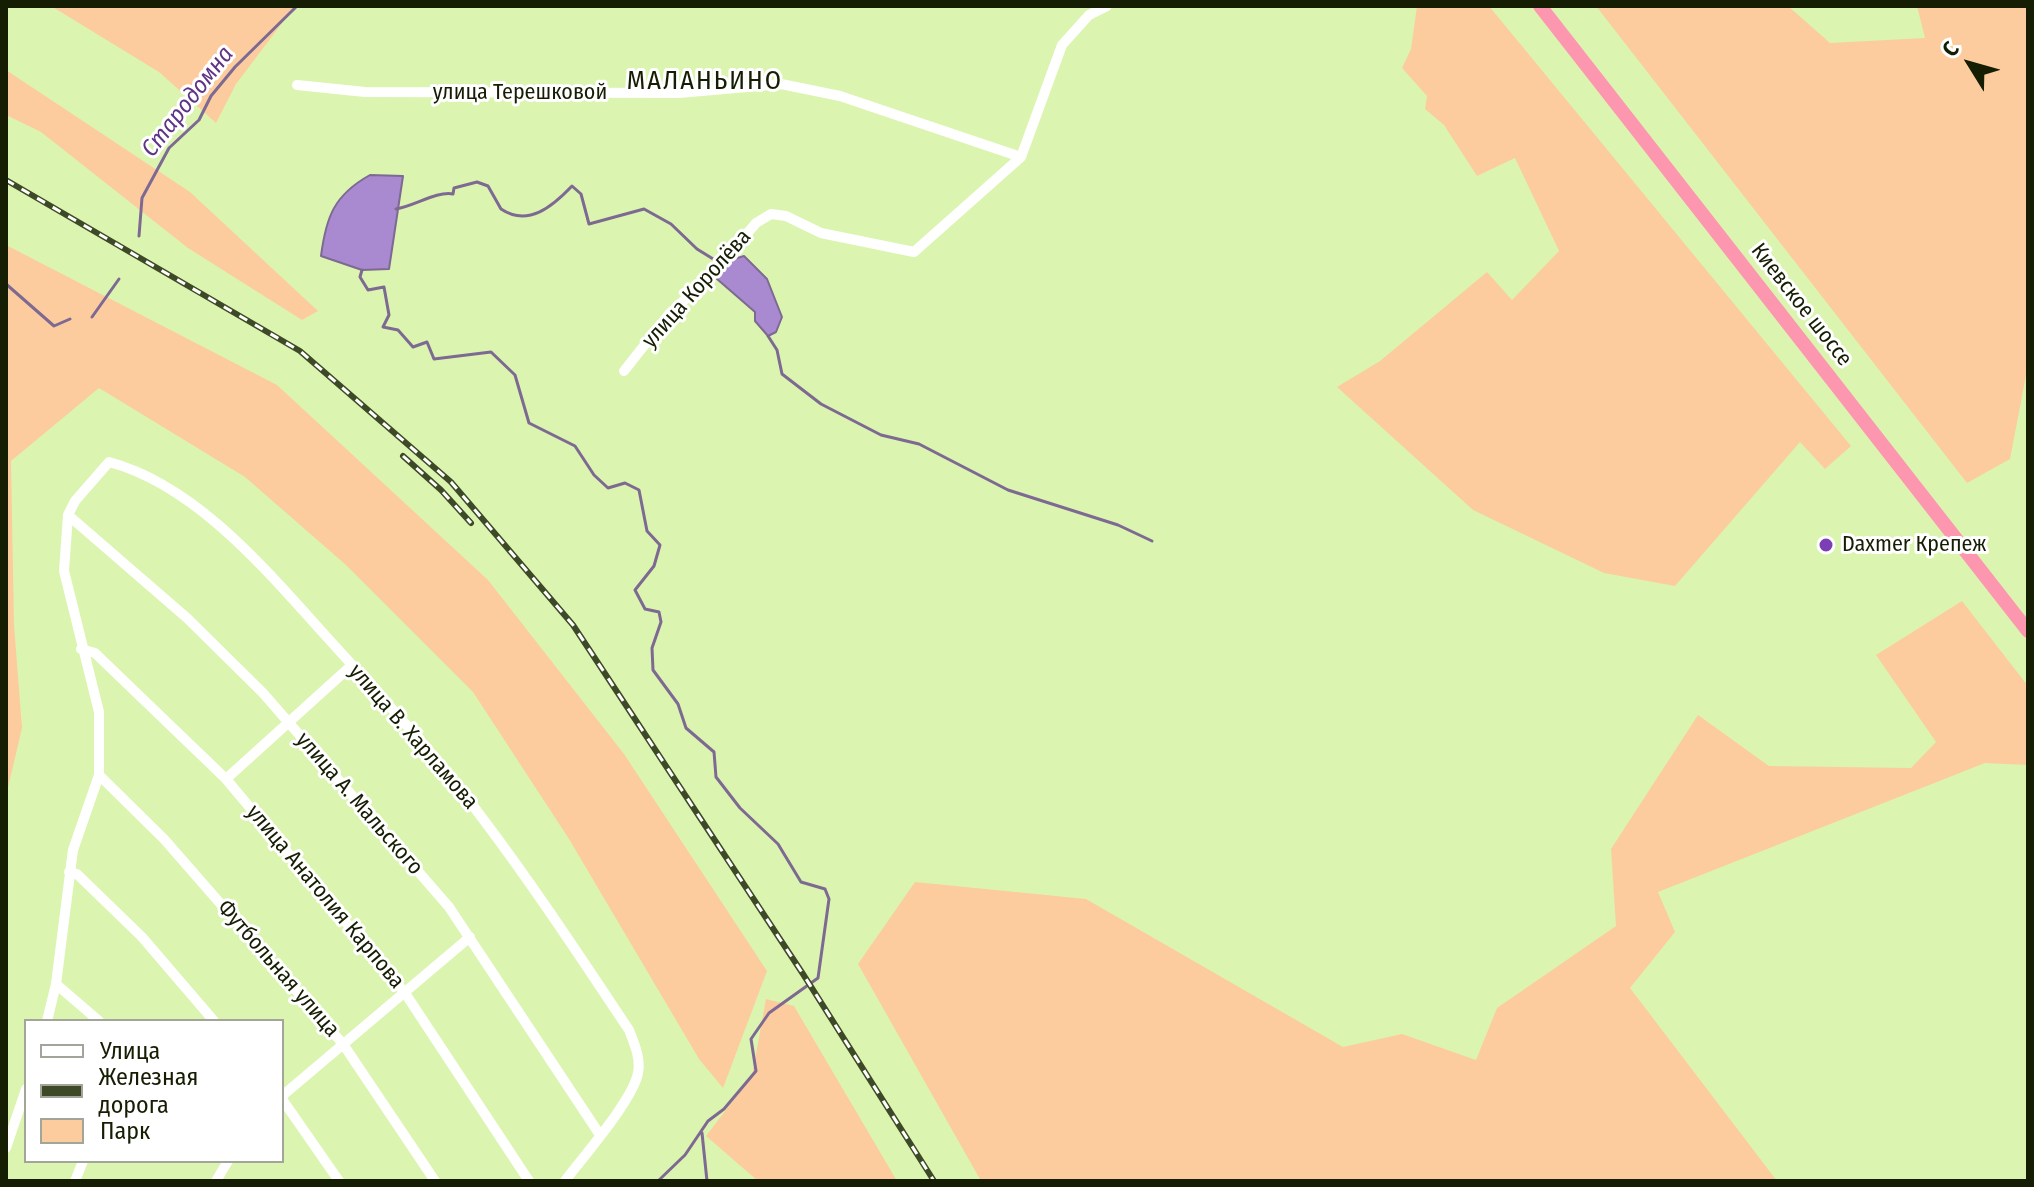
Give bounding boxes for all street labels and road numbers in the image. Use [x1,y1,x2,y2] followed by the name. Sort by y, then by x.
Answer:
[433,80,607,106] street label: улица Терешковой
[637,224,757,354] street label: улица Королёва
[1745,238,1857,372] street label: Киевское шоссе
[343,659,483,815] street label: улица В. Харламова
[290,727,428,881] street label: улица А. Мальского
[240,800,410,994] street label: улица Анатолия Карпова
[211,895,345,1043] street label: Футбольная улица

